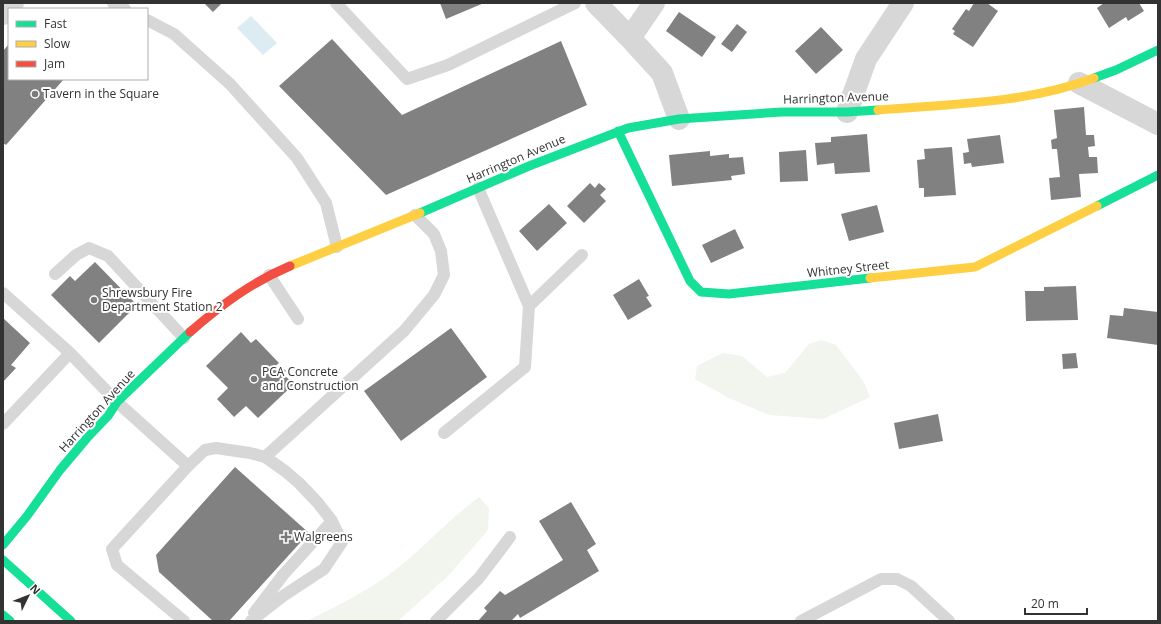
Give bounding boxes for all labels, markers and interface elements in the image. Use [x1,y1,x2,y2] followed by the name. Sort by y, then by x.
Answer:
[8,8,148,80] legend
[44,15,67,32] text: Fast
[44,35,71,52] text: Slow
[43,55,65,72] text: Jam
[43,85,159,102] place label: Tavern in the Square
[783,87,889,108] street label: Harrington Avenue
[30,89,40,99] marker: Tavern in the Square
[464,130,568,187] street label: Harrington Avenue
[806,256,890,281] street label: Whitney Street
[102,284,223,315] place label: Shrewsbury Fire Department Station 2
[89,295,99,305] marker: Shrewsbury Fire Department Station 2
[262,363,359,394] place label: PCA Concrete and Construction
[55,365,139,456] street label: Harrington Avenue
[249,374,259,384] marker: PCA Concrete and Construction
[294,528,353,545] place label: Walgreens
[281,532,291,542] marker: Walgreens
[8,576,48,616] north arrow
[27,580,44,597] text: N
[1025,590,1087,616] scale bar
[1031,595,1059,612] text: 20 m

